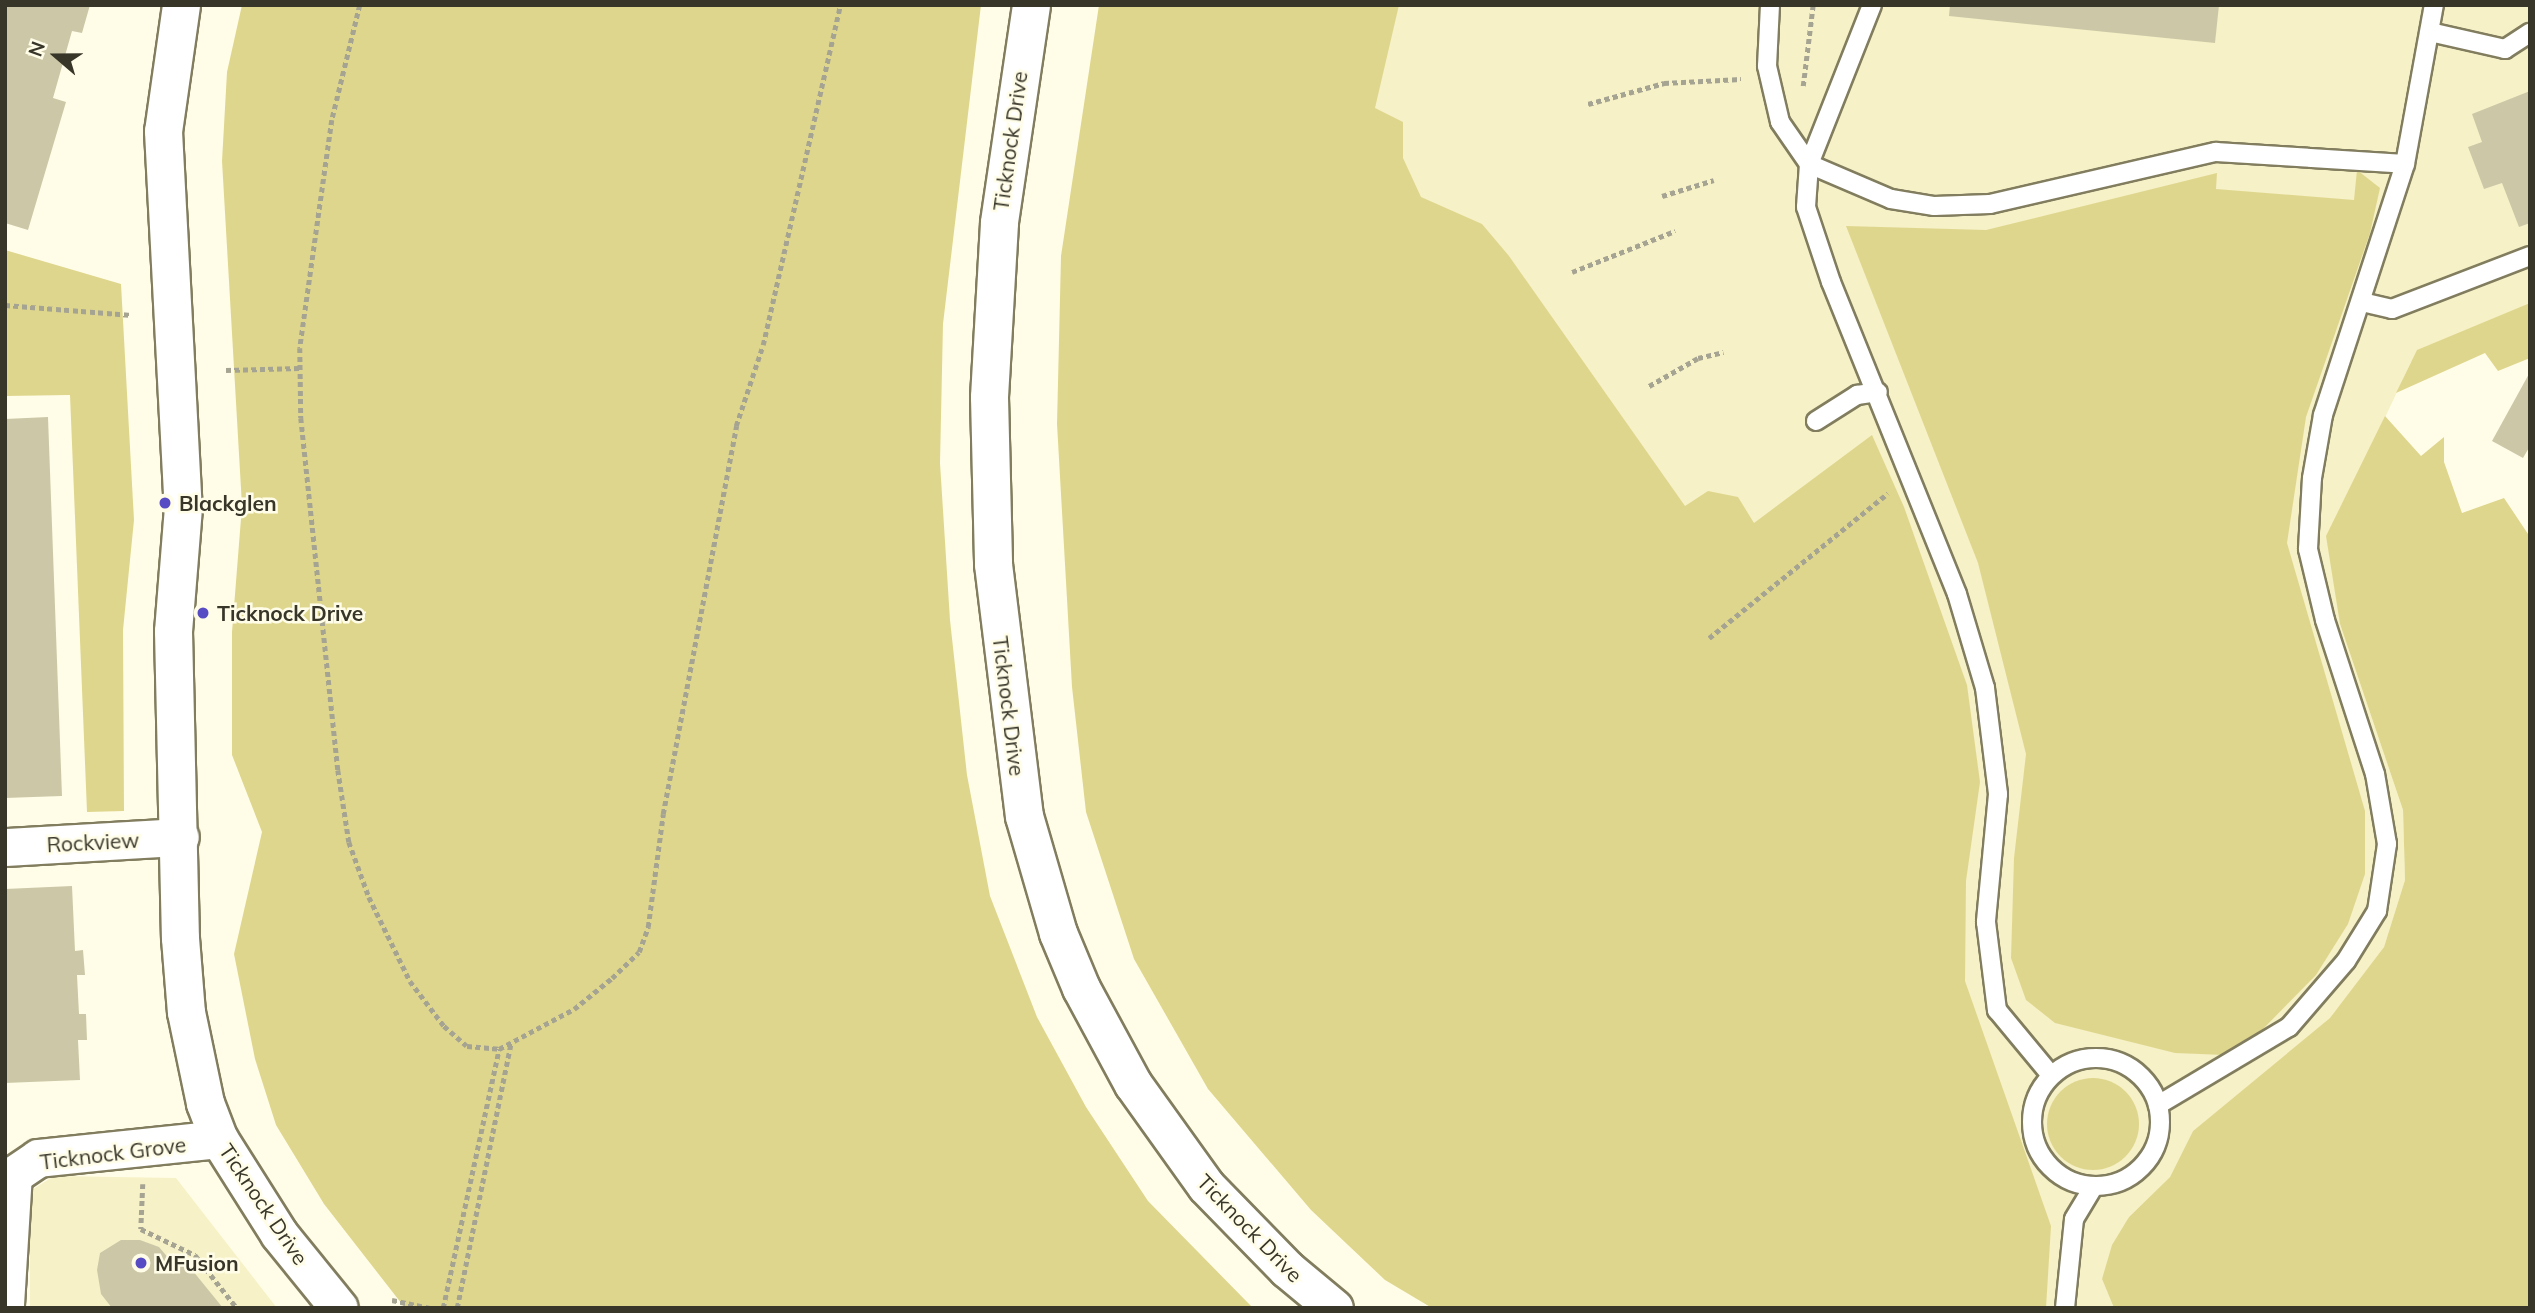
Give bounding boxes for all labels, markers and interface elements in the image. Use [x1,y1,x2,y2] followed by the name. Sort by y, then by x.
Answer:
[21,21,91,91] north arrow
[23,38,50,60] text: N
[988,70,1032,212] street label: Ticknock Drive
[179,490,277,516] place label: Blackglen
[157,495,173,511] marker: Blackglen
[217,600,363,626] place label: Ticknock Drive
[195,605,211,621] marker: Ticknock Drive
[988,635,1030,777] street label: Ticknock Drive
[46,827,140,857] street label: Rockview
[39,1132,187,1174] street label: Ticknock Grove
[214,1139,314,1269] street label: Ticknock Drive
[1192,1169,1308,1287] street label: Ticknock Drive
[155,1250,239,1276] place label: MFusion
[133,1255,149,1271] marker: MFusion

